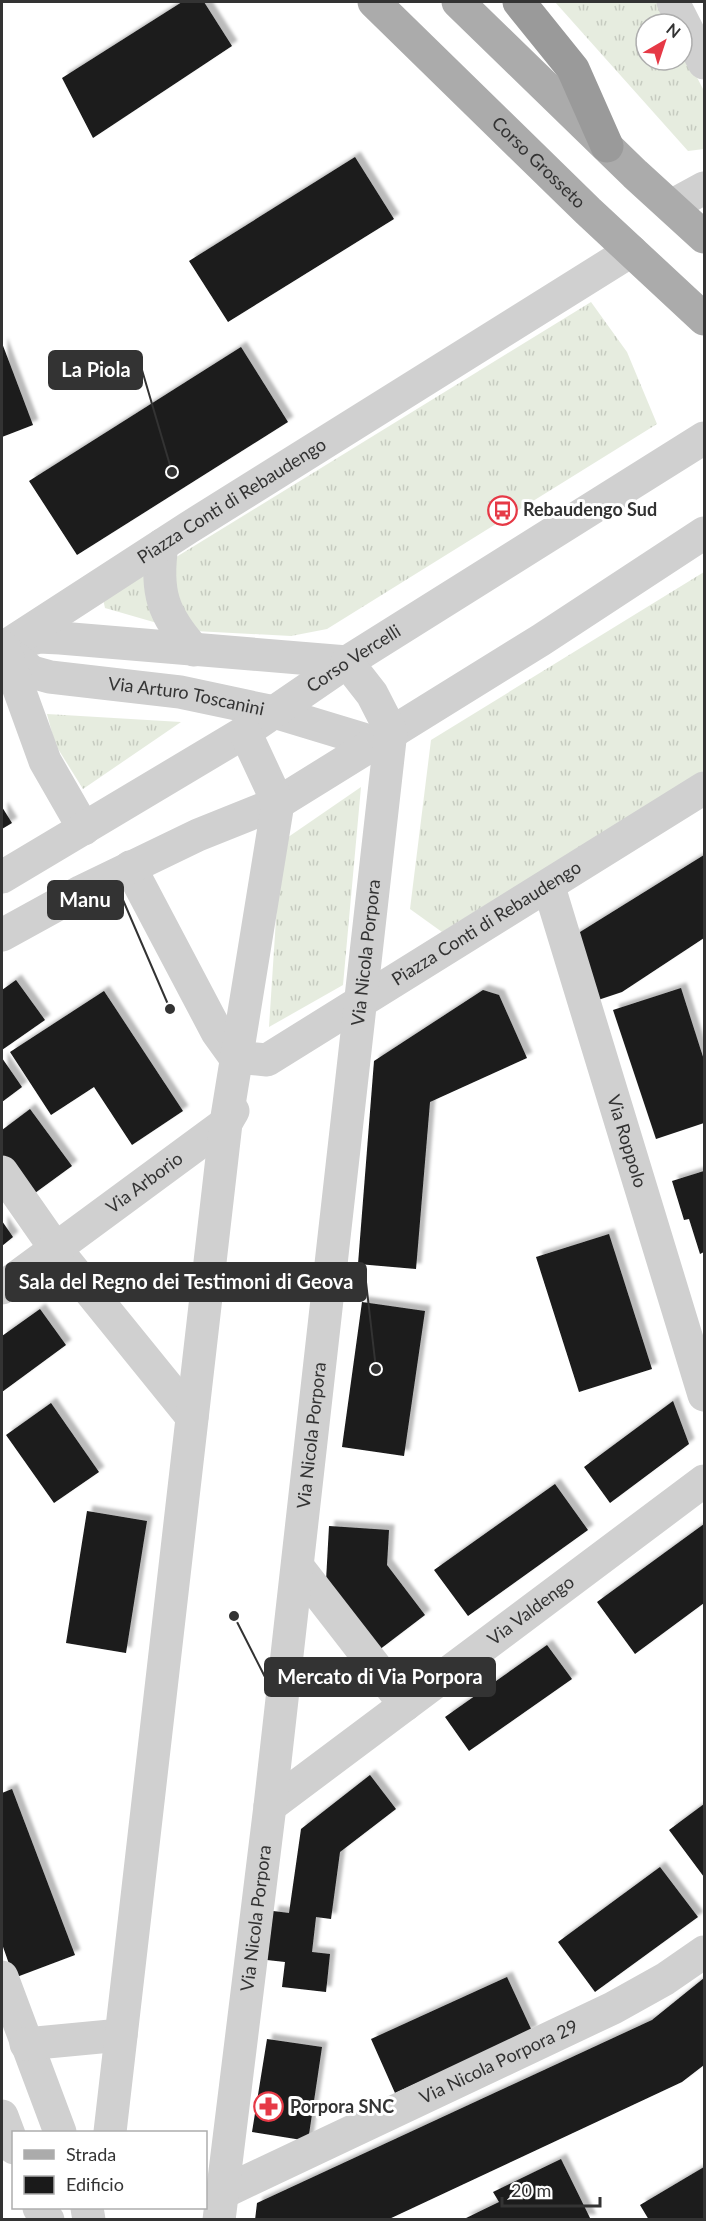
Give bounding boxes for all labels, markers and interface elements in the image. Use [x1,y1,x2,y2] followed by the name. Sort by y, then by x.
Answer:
[634,12,694,72] north arrow
[663,19,685,41] text: N
[488,111,591,213] street label: Corso Grosseto
[49,351,142,389] callout: La Piola
[61,357,131,381] text: La Piola
[133,432,330,568] street label: Piazza Conti di Rebaudengo
[486,494,518,526] bus stop icon: Rebaudengo Sud
[523,498,657,520] place label: Rebaudengo Sud
[302,619,404,697] street label: Corso Vercelli
[107,672,266,720] street label: Via Arturo Toscanini
[387,855,585,990] street label: Piazza Conti di Rebaudengo
[346,878,384,1027] street label: Via Nicola Porpora
[48,881,123,919] callout: Manu
[59,887,111,911] text: Manu
[603,1092,652,1190] street label: Via Roppolo
[101,1147,187,1218] street label: Via Arborio
[6,1263,366,1301] callout: Sala del Regno dei Testimoni di Geova
[19,1269,353,1293] text: Sala del Regno dei Testimoni di Geova
[292,1361,330,1510] street label: Via Nicola Porpora
[483,1570,578,1649] street label: Via Valdengo
[265,1658,495,1696] callout: Mercato di Via Porpora
[277,1664,483,1688] text: Mercato di Via Porpora
[235,1844,275,1993] street label: Via Nicola Porpora
[416,2014,581,2108] street label: Via Nicola Porpora 29
[253,2091,285,2123] pharmacy icon: Porpora SNC
[290,2095,394,2117] place label: Porpora SNC
[12,2131,207,2209] legend
[66,2143,116,2165] text: Strada
[502,2170,600,2208] scale bar
[66,2173,124,2195] text: Edificio
[511,2179,551,2201] text: 20 m

